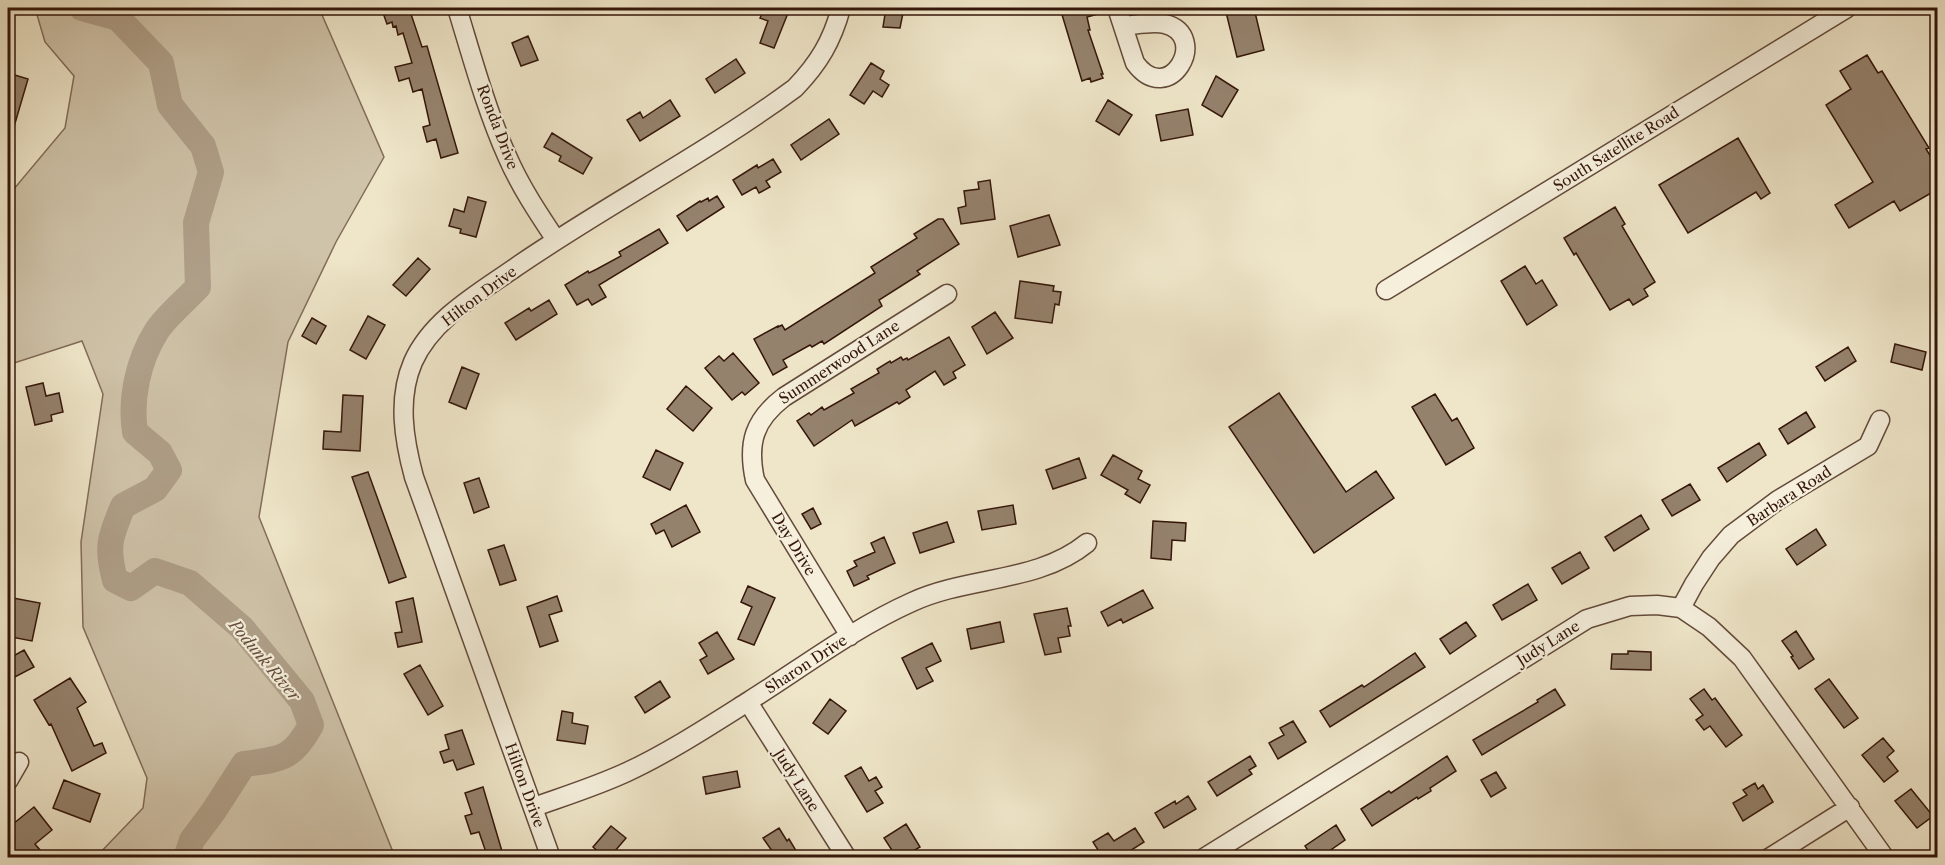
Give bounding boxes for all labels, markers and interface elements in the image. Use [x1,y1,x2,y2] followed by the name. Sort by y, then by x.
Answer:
[473,82,523,172] street label: Ronda Drive
[1550,103,1682,195] street label: South Satellite Road
[438,262,520,330] street label: Hilton Drive
[775,316,903,408] street label: Summerwood Lane
[1743,462,1835,530] street label: Barbara Road
[768,509,820,579] street label: Day Drive
[224,614,306,706] water label: Podunk River
[1511,616,1583,671] street label: Judy Lane
[761,630,851,698] street label: Sharon Drive
[501,740,549,830] street label: Hilton Drive
[769,743,824,815] street label: Judy Lane

